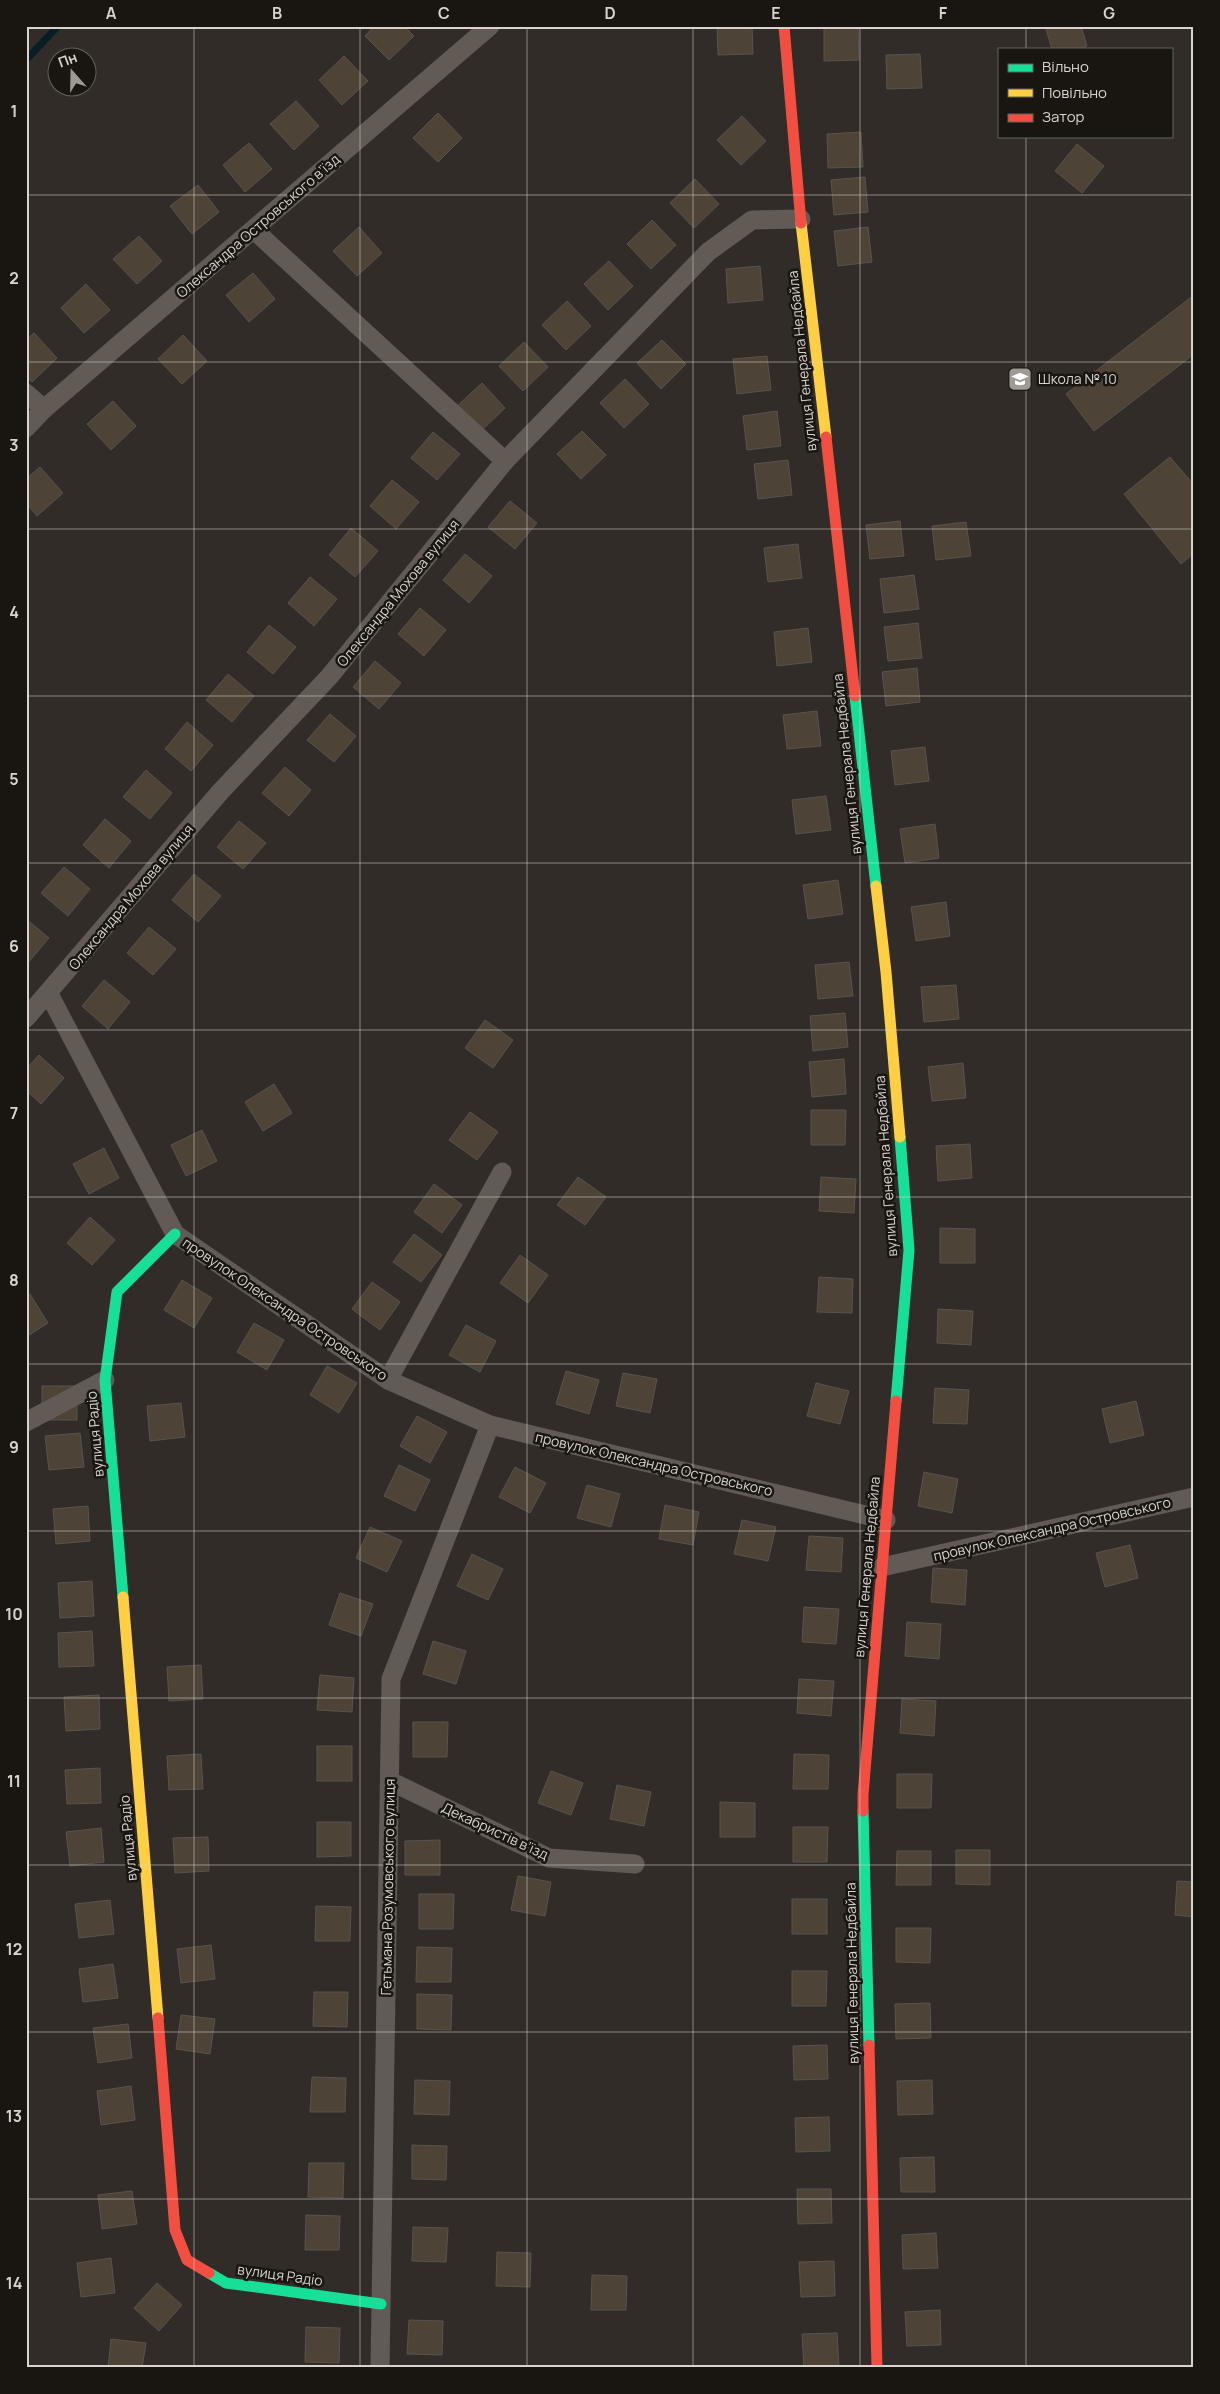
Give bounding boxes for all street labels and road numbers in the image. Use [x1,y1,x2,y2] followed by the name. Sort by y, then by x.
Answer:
[172,149,343,302] street label: Олександра Островського в’їзд
[783,270,820,452] street label: вулиця Генерала Недбайла
[332,515,463,670] street label: Олександра Мохова вулиця
[828,673,865,855] street label: вулиця Генерала Недбайла
[64,820,197,973] street label: Олександра Мохова вулиця
[870,1075,901,1257] street label: вулиця Генерала Недбайла
[179,1233,391,1384] street label: провулок Олександра Островського
[81,1390,108,1478] street label: вулиця Радіо
[533,1427,775,1500] street label: провулок Олександра Островського
[849,1476,884,1658] street label: вулиця Генерала Недбайла
[931,1492,1173,1565] street label: провулок Олександра Островського
[376,1778,399,1995] street label: Гетьмана Розумовського вулиця
[114,1794,141,1882] street label: вулиця Радіо
[439,1798,552,1864] street label: Декабристів в’їзд
[840,1882,863,2064] street label: вулиця Генерала Недбайла
[236,2259,324,2290] street label: вулиця Радіо

